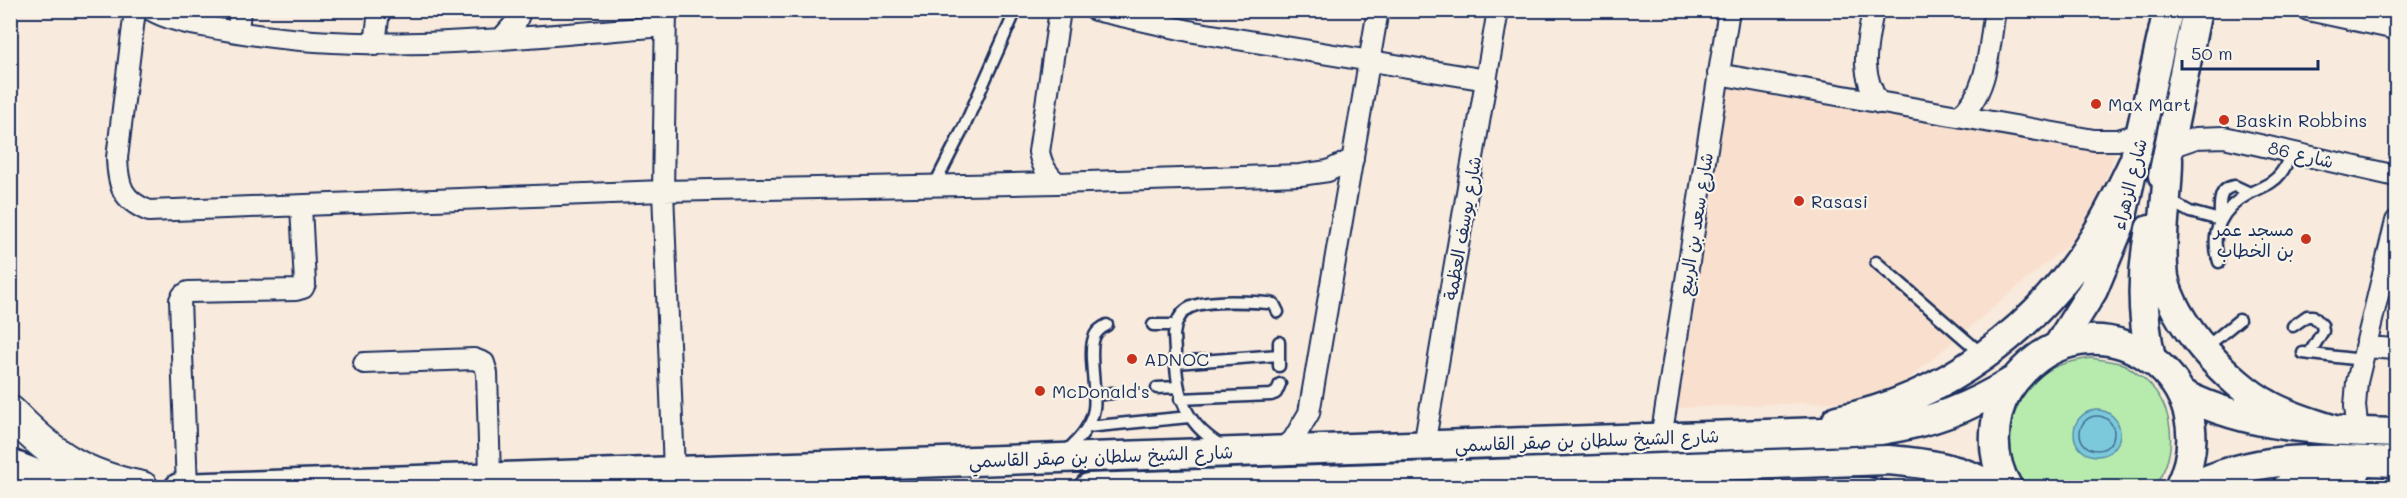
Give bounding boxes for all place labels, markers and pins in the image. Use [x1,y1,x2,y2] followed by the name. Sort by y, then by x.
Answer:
[2108,92,2191,116] place label: Max Mart
[2089,97,2103,111] marker: Max Mart
[2236,108,2367,132] place label: Baskin Robbins
[2217,113,2231,127] marker: Baskin Robbins
[1811,189,1868,213] place label: Rasasi
[1792,194,1806,208] marker: Rasasi
[2212,217,2294,262] place label: مسجد عمر بن الخطاب
[2299,232,2313,246] marker: مسجد عمر بن الخطاب
[1144,347,1209,371] place label: ADNOC
[1125,352,1139,366] marker: ADNOC
[1052,379,1150,403] place label: McDonald's
[1033,384,1047,398] marker: McDonald's

